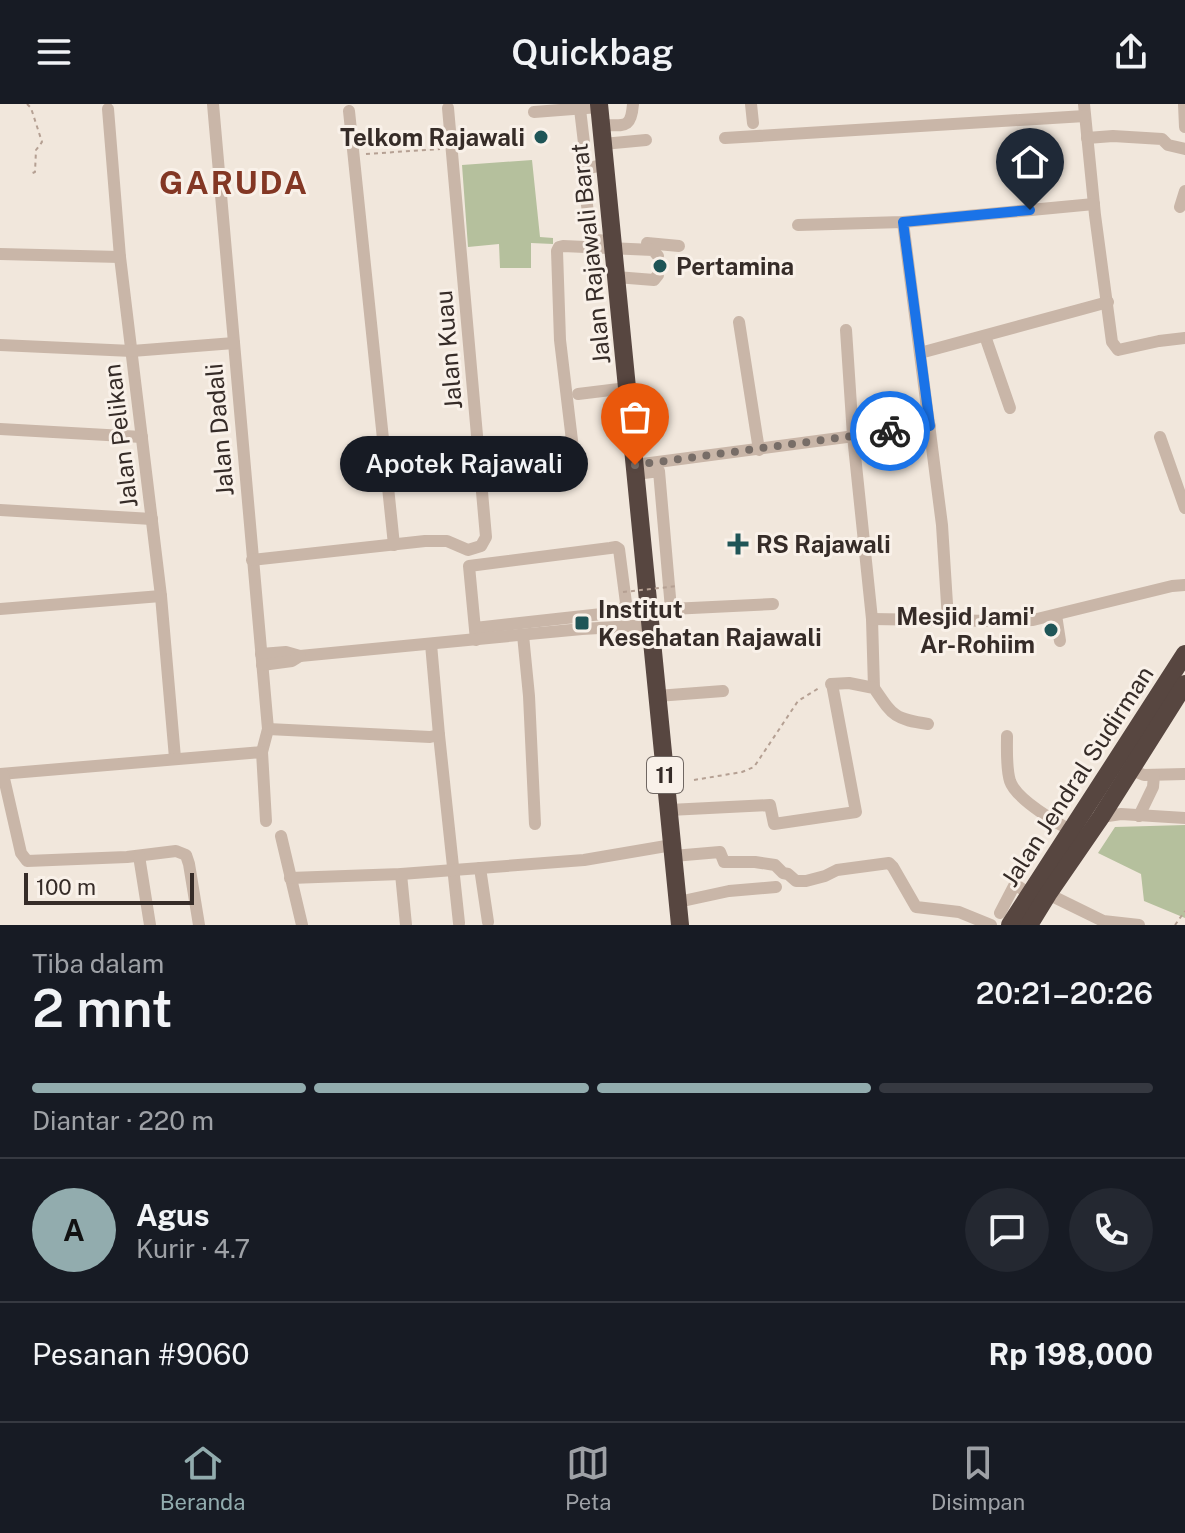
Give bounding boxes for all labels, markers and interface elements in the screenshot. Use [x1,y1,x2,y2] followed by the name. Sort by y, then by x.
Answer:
[32,30,76,74] icon: menu
[1109,30,1153,74] icon: share
[511,31,674,73] text: Quickbag
[340,123,525,151] place label: Telkom Rajawali
[532,128,550,146] marker: Telkom Rajawali
[996,128,1064,210] pin
[1008,140,1052,184] icon: home
[564,142,616,366] street label: Jalan Rajawali Barat
[159,164,309,201] district label: GARUDA
[676,252,794,280] place label: Pertamina
[651,257,669,275] marker: Pertamina
[429,289,467,411] street label: Jalan Kuau
[97,362,143,510] street label: Jalan Pelikan
[199,362,239,498] street label: Jalan Dadali
[601,383,669,465] pin
[850,391,930,471] courier
[613,395,657,439] icon: bag
[868,409,912,453] icon: bike
[339,437,587,493] callout: Apotek Rajawali
[365,448,563,479] text: Apotek Rajawali
[756,530,891,558] place label: RS Rajawali
[727,533,749,555] marker: RS Rajawali
[598,595,822,651] place label: Institut Kesehatan Rajawali
[896,602,1035,658] place label: Mesjid Jami' Ar-Rohiim
[573,614,591,632] marker: Institut Kesehatan Rajawali
[1042,621,1060,639] marker: Mesjid Jami' Ar-Rohiim
[995,661,1159,891] street label: Jalan Jendral Sudirman
[647,757,683,793] road number: 11
[24,869,194,905] scale bar
[36,874,96,900] text: 100 m
[32,948,164,979] text: Tiba dalam
[976,975,1153,1011] text: 20:21–20:26
[32,978,173,1039] text: 2 mnt
[32,1105,214,1136] text: Diantar · 220 m
[965,1188,1049,1272] button: chat
[1069,1188,1153,1272] button: phone
[136,1197,210,1233] text: Agus
[63,1212,85,1248] text: A
[136,1233,250,1264] text: Kurir · 4.7
[32,1336,250,1372] text: Pesanan #9060
[989,1336,1153,1372] text: Rp 198,000
[160,1441,245,1515] tab: Beranda
[565,1441,611,1515] tab: Peta
[931,1441,1025,1515] tab: Disimpan

